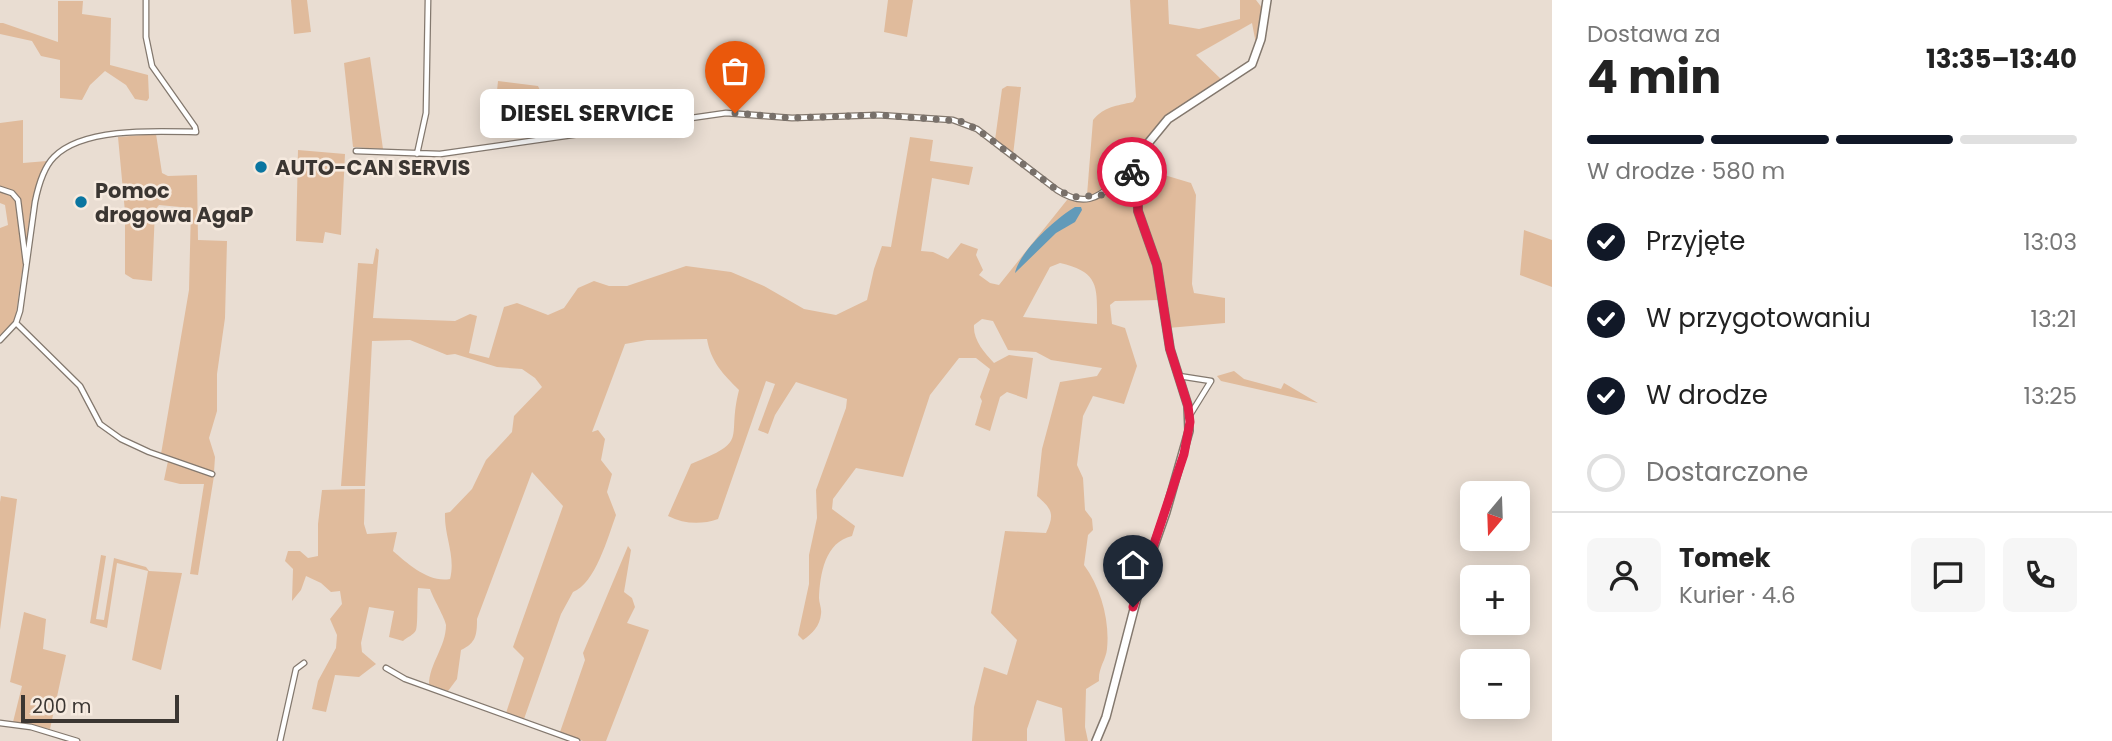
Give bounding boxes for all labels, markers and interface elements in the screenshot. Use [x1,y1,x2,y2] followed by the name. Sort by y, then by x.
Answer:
[1587,18,1720,50] text: Dostawa za
[705,41,765,113] pin
[1926,41,2077,77] text: 13:35–13:40
[1587,45,1721,109] text: 4 min
[716,52,754,90] icon: bag
[480,88,693,138] callout: DIESEL SERVICE
[500,97,674,129] text: DIESEL SERVICE
[1097,137,1167,207] courier
[275,153,471,182] place label: AUTO-CAN SERVIS
[1113,153,1151,191] icon: bike
[1587,155,1785,187] text: W drodze · 580 m
[253,159,269,175] marker: AUTO-CAN SERVIS
[95,176,253,229] place label: Pomoc drogowa AgaP
[73,194,89,210] marker: Pomoc drogowa AgaP
[1587,223,1625,261] icon: check
[1646,223,1745,259] text: Przyjęte
[2023,226,2077,258] text: 13:03
[1587,300,1625,338] icon: check
[1646,300,1871,336] text: W przygotowaniu
[2031,303,2077,335] text: 13:21
[1587,377,1625,415] icon: check
[1646,377,1768,413] text: W drodze
[2024,380,2077,412] text: 13:25
[1646,454,1808,490] text: Dostarczone
[1460,481,1530,551] north arrow
[1460,481,1530,719] map controls
[1103,535,1163,607] pin
[1587,538,1661,612] button: person
[1911,538,1985,612] button: chat
[2003,538,2077,612] button: phone
[1679,540,1771,576] text: Tomek
[1114,546,1152,584] icon: home
[1460,565,1530,635] button: +
[1679,579,1796,611] text: Kurier · 4.6
[1460,649,1530,719] button: −
[21,692,178,724] scale bar
[32,693,91,720] text: 200 m

